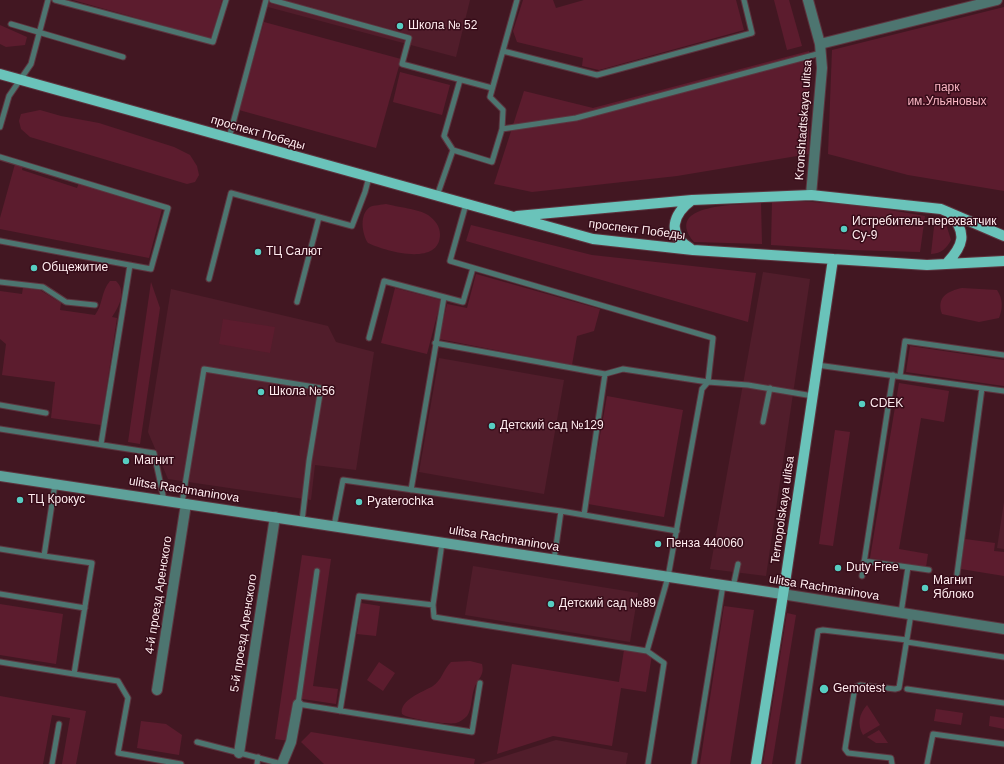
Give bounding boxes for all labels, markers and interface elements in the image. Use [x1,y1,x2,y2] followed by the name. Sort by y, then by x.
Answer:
[408,19,477,33] place label: Школа № 52
[395,21,405,31] marker: Школа № 52
[793,59,815,181] street label: Kronshtadtskaya ulitsa
[907,81,987,109] park label: парк им.Ульяновых
[209,113,307,153] street label: проспект Победы
[852,215,996,243] place label: Истребитель-перехватчик Су-9
[588,217,686,243] street label: проспект Победы
[839,224,849,234] marker: Истребитель-перехватчик Су-9
[266,245,322,259] place label: ТЦ Салют
[253,247,263,257] marker: ТЦ Салют
[42,261,108,275] place label: Общежитие
[29,263,39,273] marker: Общежитие
[269,385,335,399] place label: Школа №56
[256,387,266,397] marker: Школа №56
[870,397,903,411] place label: CDEK
[857,399,867,409] marker: CDEK
[500,419,604,433] place label: Детский сад №129
[487,421,497,431] marker: Детский сад №129
[134,454,174,468] place label: Магнит
[768,455,798,565] street label: Ternopolskaya ulitsa
[121,456,131,466] marker: Магнит
[128,474,240,506] street label: ulitsa Rachmaninova
[28,493,85,507] place label: ТЦ Крокус
[15,495,25,505] marker: ТЦ Крокус
[367,495,434,509] place label: Pyaterochka
[354,497,364,507] marker: Pyaterochka
[448,523,560,555] street label: ulitsa Rachmaninova
[143,535,175,655] street label: 4-й проезд Аренского
[666,537,743,551] place label: Пенза 440060
[653,539,663,549] marker: Пенза 440060
[846,561,899,575] place label: Duty Free
[833,563,843,573] marker: Duty Free
[768,572,880,604] street label: ulitsa Rachmaninova
[228,573,260,693] street label: 5-й проезд Аренского
[933,574,974,602] place label: Магнит Яблоко
[920,583,930,593] marker: Магнит Яблоко
[559,597,656,611] place label: Детский сад №89
[546,599,556,609] marker: Детский сад №89
[833,682,885,696] place label: Gemotest
[818,683,830,695] marker: Gemotest

